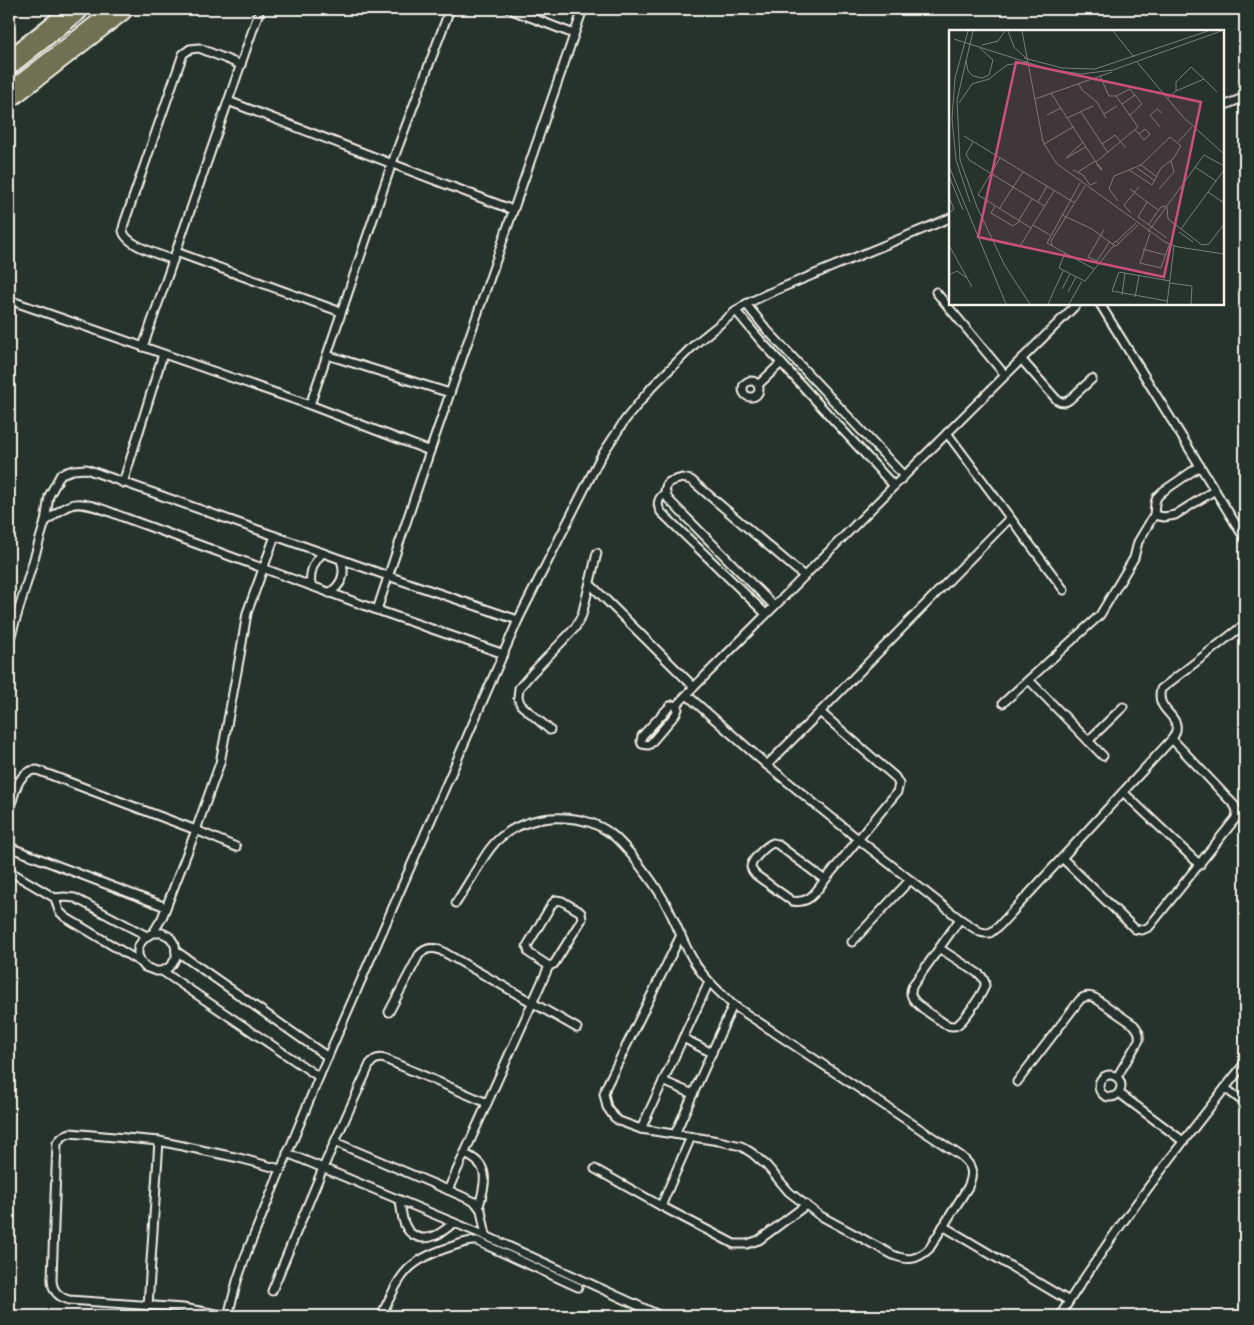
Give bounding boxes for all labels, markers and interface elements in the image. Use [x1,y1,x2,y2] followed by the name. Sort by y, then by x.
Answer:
[949,30,1224,305] inset map

